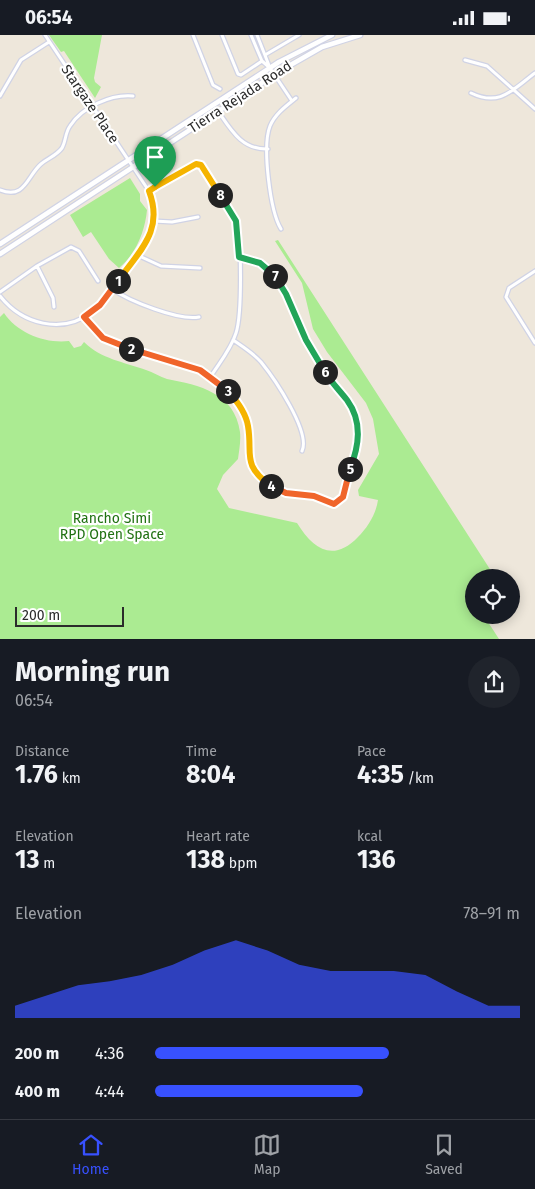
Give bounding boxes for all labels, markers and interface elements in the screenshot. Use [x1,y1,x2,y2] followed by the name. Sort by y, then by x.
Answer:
[25,6,72,29] text: 06:54
[185,57,295,137] street label: Tierra Rejada Road
[57,61,123,147] street label: Stargaze Place
[134,136,176,187] pin
[141,143,169,171] icon: arrive
[208,183,232,207] pin: 8
[216,187,225,204] text: 8
[262,263,288,289] pin: 7
[272,268,279,285] text: 7
[106,269,130,293] pin: 1
[115,273,122,290] text: 1
[118,337,144,361] pin: 2
[128,341,135,358] text: 2
[312,359,338,385] pin: 6
[322,364,329,381] text: 6
[216,379,240,403] pin: 3
[225,383,232,400] text: 3
[338,457,362,481] pin: 5
[347,461,354,478] text: 5
[258,473,284,499] pin: 4
[268,478,275,495] text: 4
[60,510,164,543] park label: Rancho Simi RPD Open Space
[465,569,520,624] map controls
[465,569,520,624] button: locate
[15,604,124,627] scale bar
[22,607,60,624] text: 200 m
[15,655,170,688] text: Morning run
[468,656,520,708] button: share
[15,691,53,710] text: 06:54
[15,743,69,760] text: Distance
[186,743,217,760] text: Time
[357,743,386,760] text: Pace
[15,760,58,790] text: 1.76
[186,760,235,790] text: 8:04
[357,760,404,790] text: 4:35
[58,770,81,787] text: km
[404,770,434,787] text: /km
[15,828,74,845] text: Elevation
[186,828,250,845] text: Heart rate
[357,828,382,845] text: kcal
[15,845,40,875] text: 13
[186,845,225,875] text: 138
[357,845,396,875] text: 136
[40,855,55,872] text: m
[225,855,257,872] text: bpm
[15,904,82,923] text: Elevation
[463,904,520,923] text: 78–91 m
[15,1044,59,1063] text: 200 m
[95,1044,124,1063] text: 4:36
[15,1082,60,1101] text: 400 m
[95,1082,124,1101] text: 4:44
[72,1131,109,1178] tab: Home
[253,1131,281,1178] tab: Map
[425,1131,463,1178] tab: Saved

